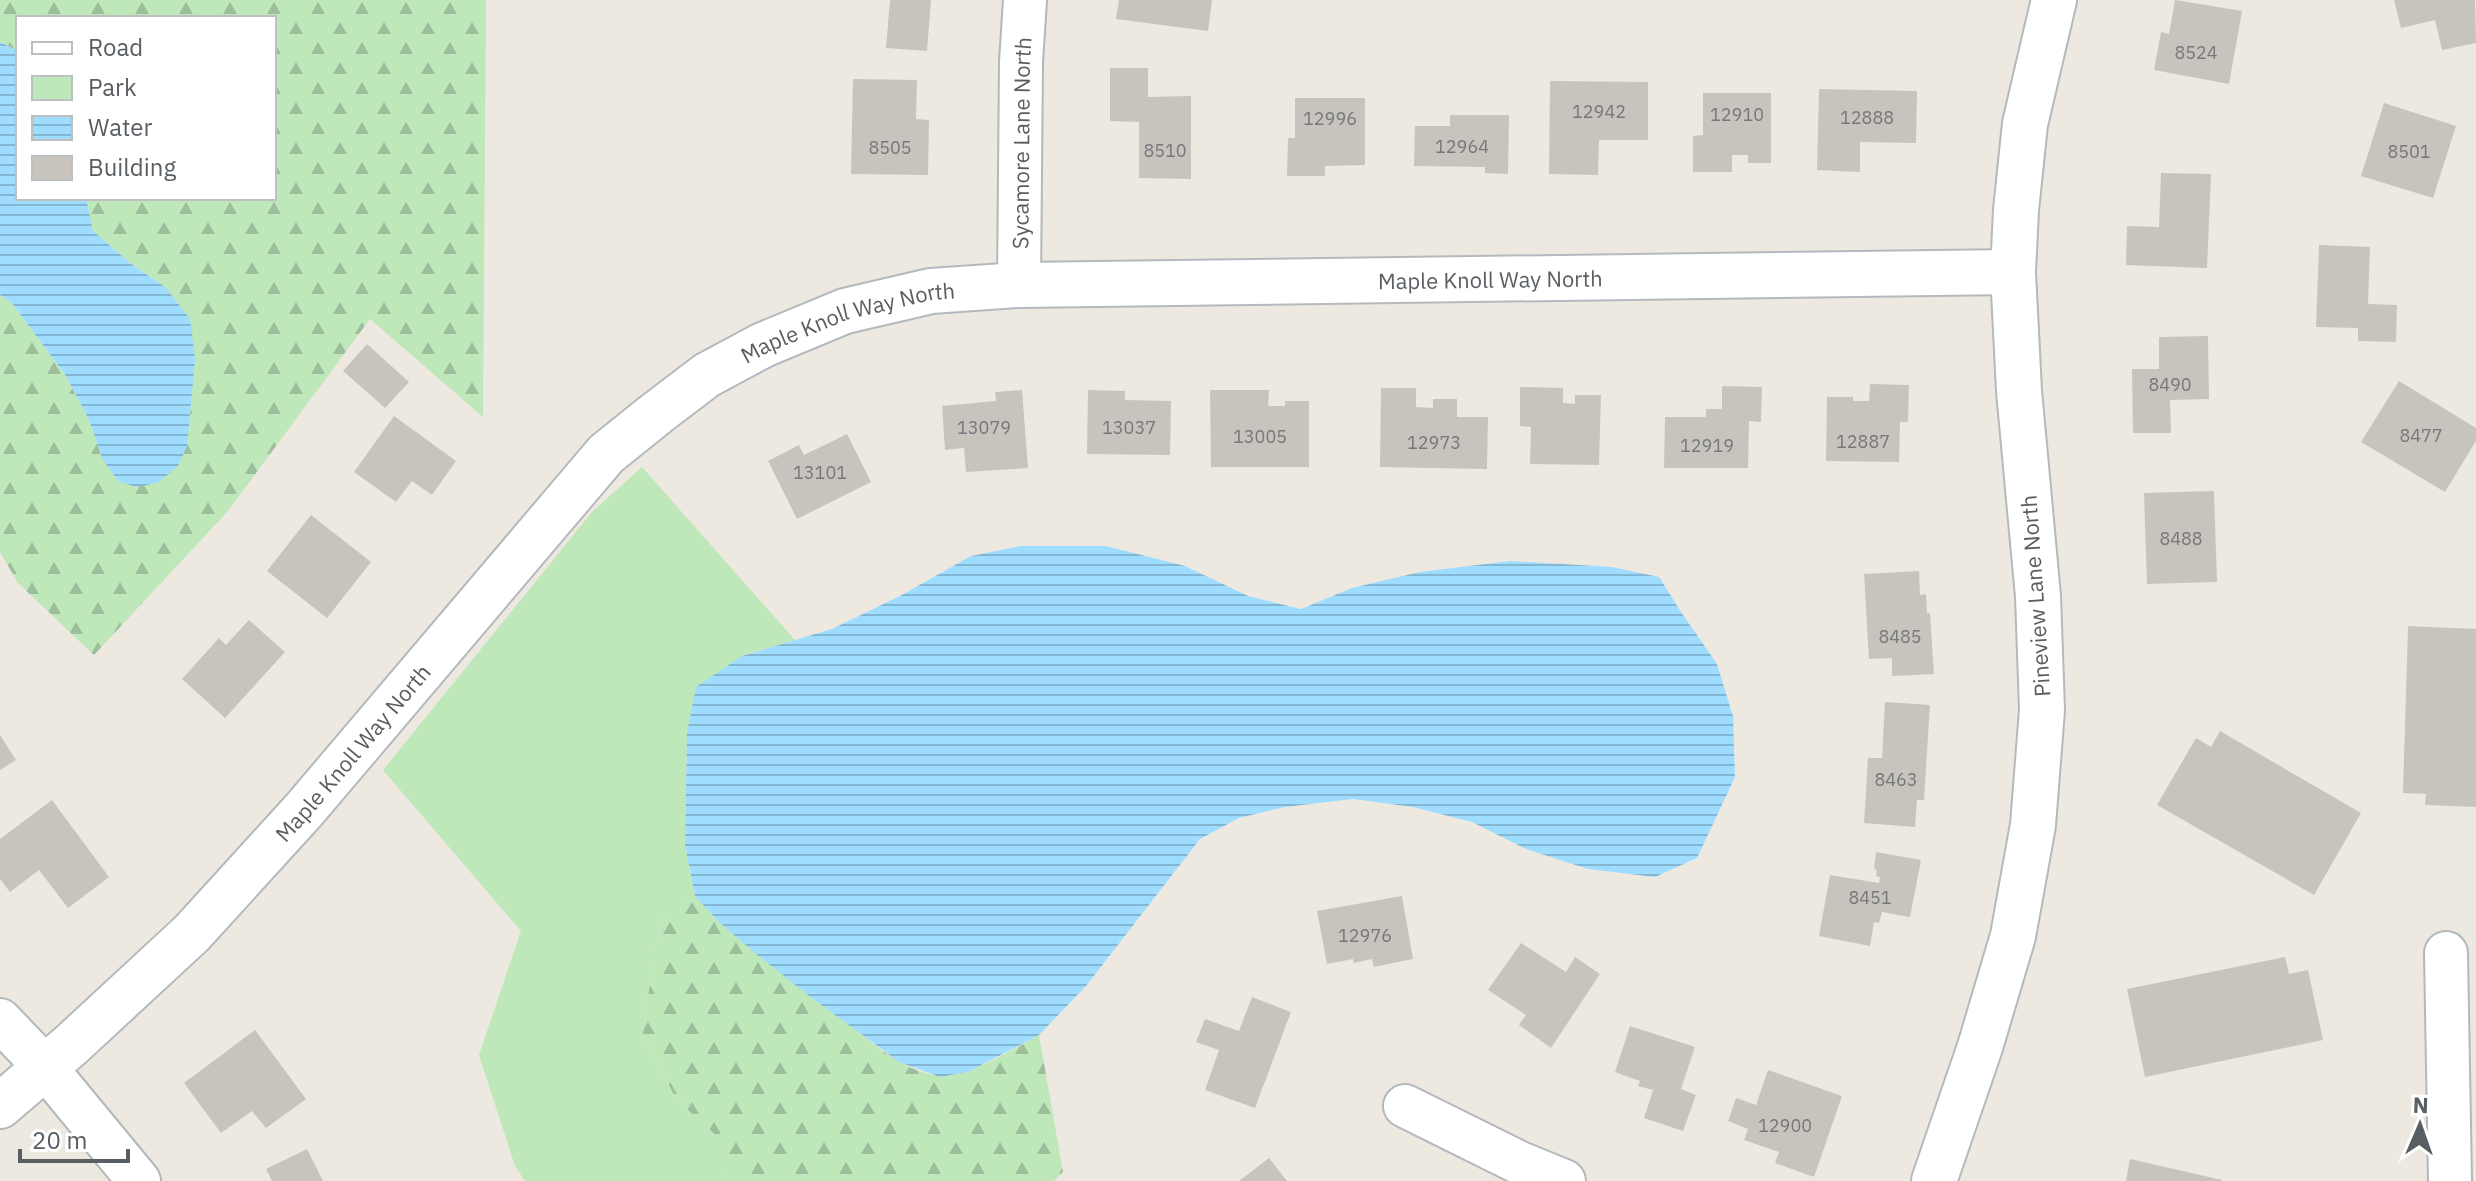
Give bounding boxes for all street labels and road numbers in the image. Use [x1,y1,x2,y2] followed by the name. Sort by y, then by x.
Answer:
[1005,36,1037,249] street label: Sycamore Lane North
[1378,263,1603,295] street label: Maple Knoll Way North
[735,275,956,369] street label: Maple Knoll Way North
[2013,494,2057,698] street label: Pineview Lane North
[268,658,436,847] street label: Maple Knoll Way North

